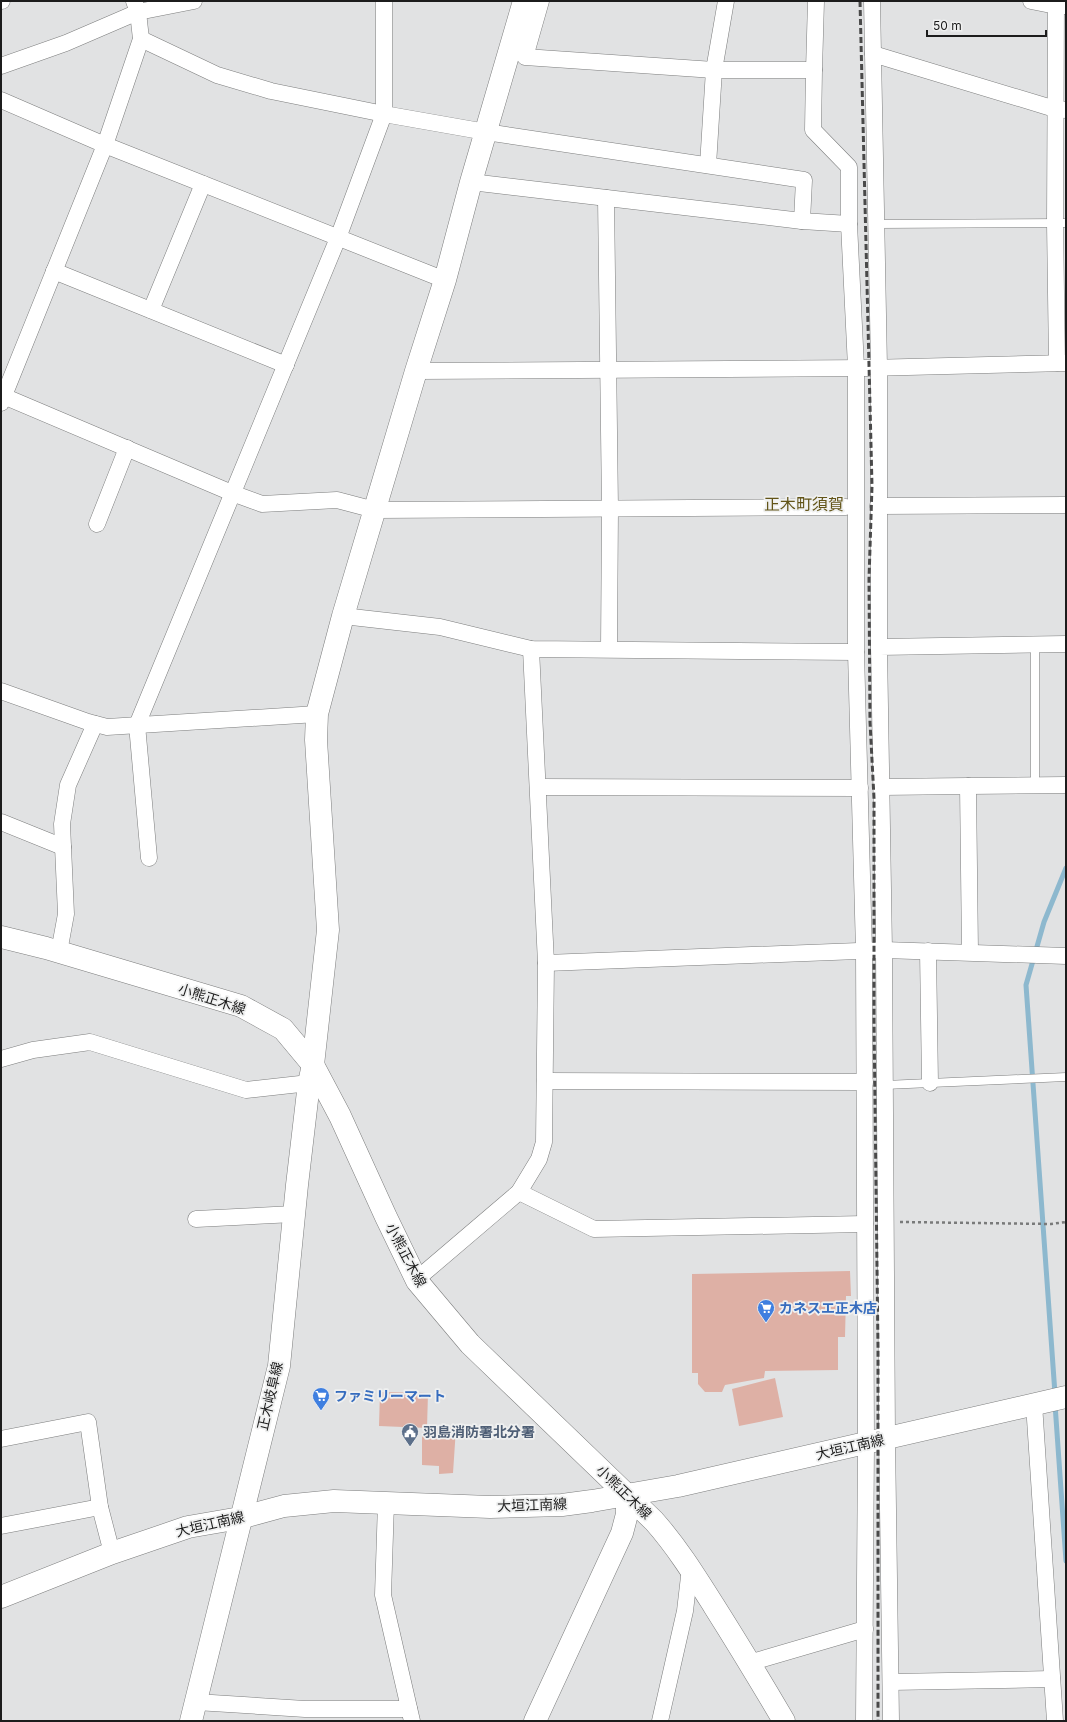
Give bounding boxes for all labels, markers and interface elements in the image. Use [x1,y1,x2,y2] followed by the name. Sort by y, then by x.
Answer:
[927,12,1046,38] scale bar
[933,18,962,33] text: 50 m
[764,494,844,514] district label: 正木町須賀
[176,980,248,1017] street label: 小熊正木線
[383,1220,430,1290] street label: 小熊正木線
[756,1298,776,1323] supermarket icon: カネスエ正木店
[779,1299,877,1316] place label: カネスエ正木店
[253,1360,286,1432] street label: 正木岐阜線
[311,1386,331,1411] supermarket icon: ファミリーマート
[334,1387,446,1404] place label: ファミリーマート
[400,1422,420,1447] public building icon: 羽島消防署北分署
[423,1423,535,1440] place label: 羽島消防署北分署
[814,1430,886,1463] street label: 大垣江南線
[593,1461,655,1522] street label: 小熊正木線
[497,1495,567,1514] street label: 大垣江南線
[174,1507,246,1540] street label: 大垣江南線

